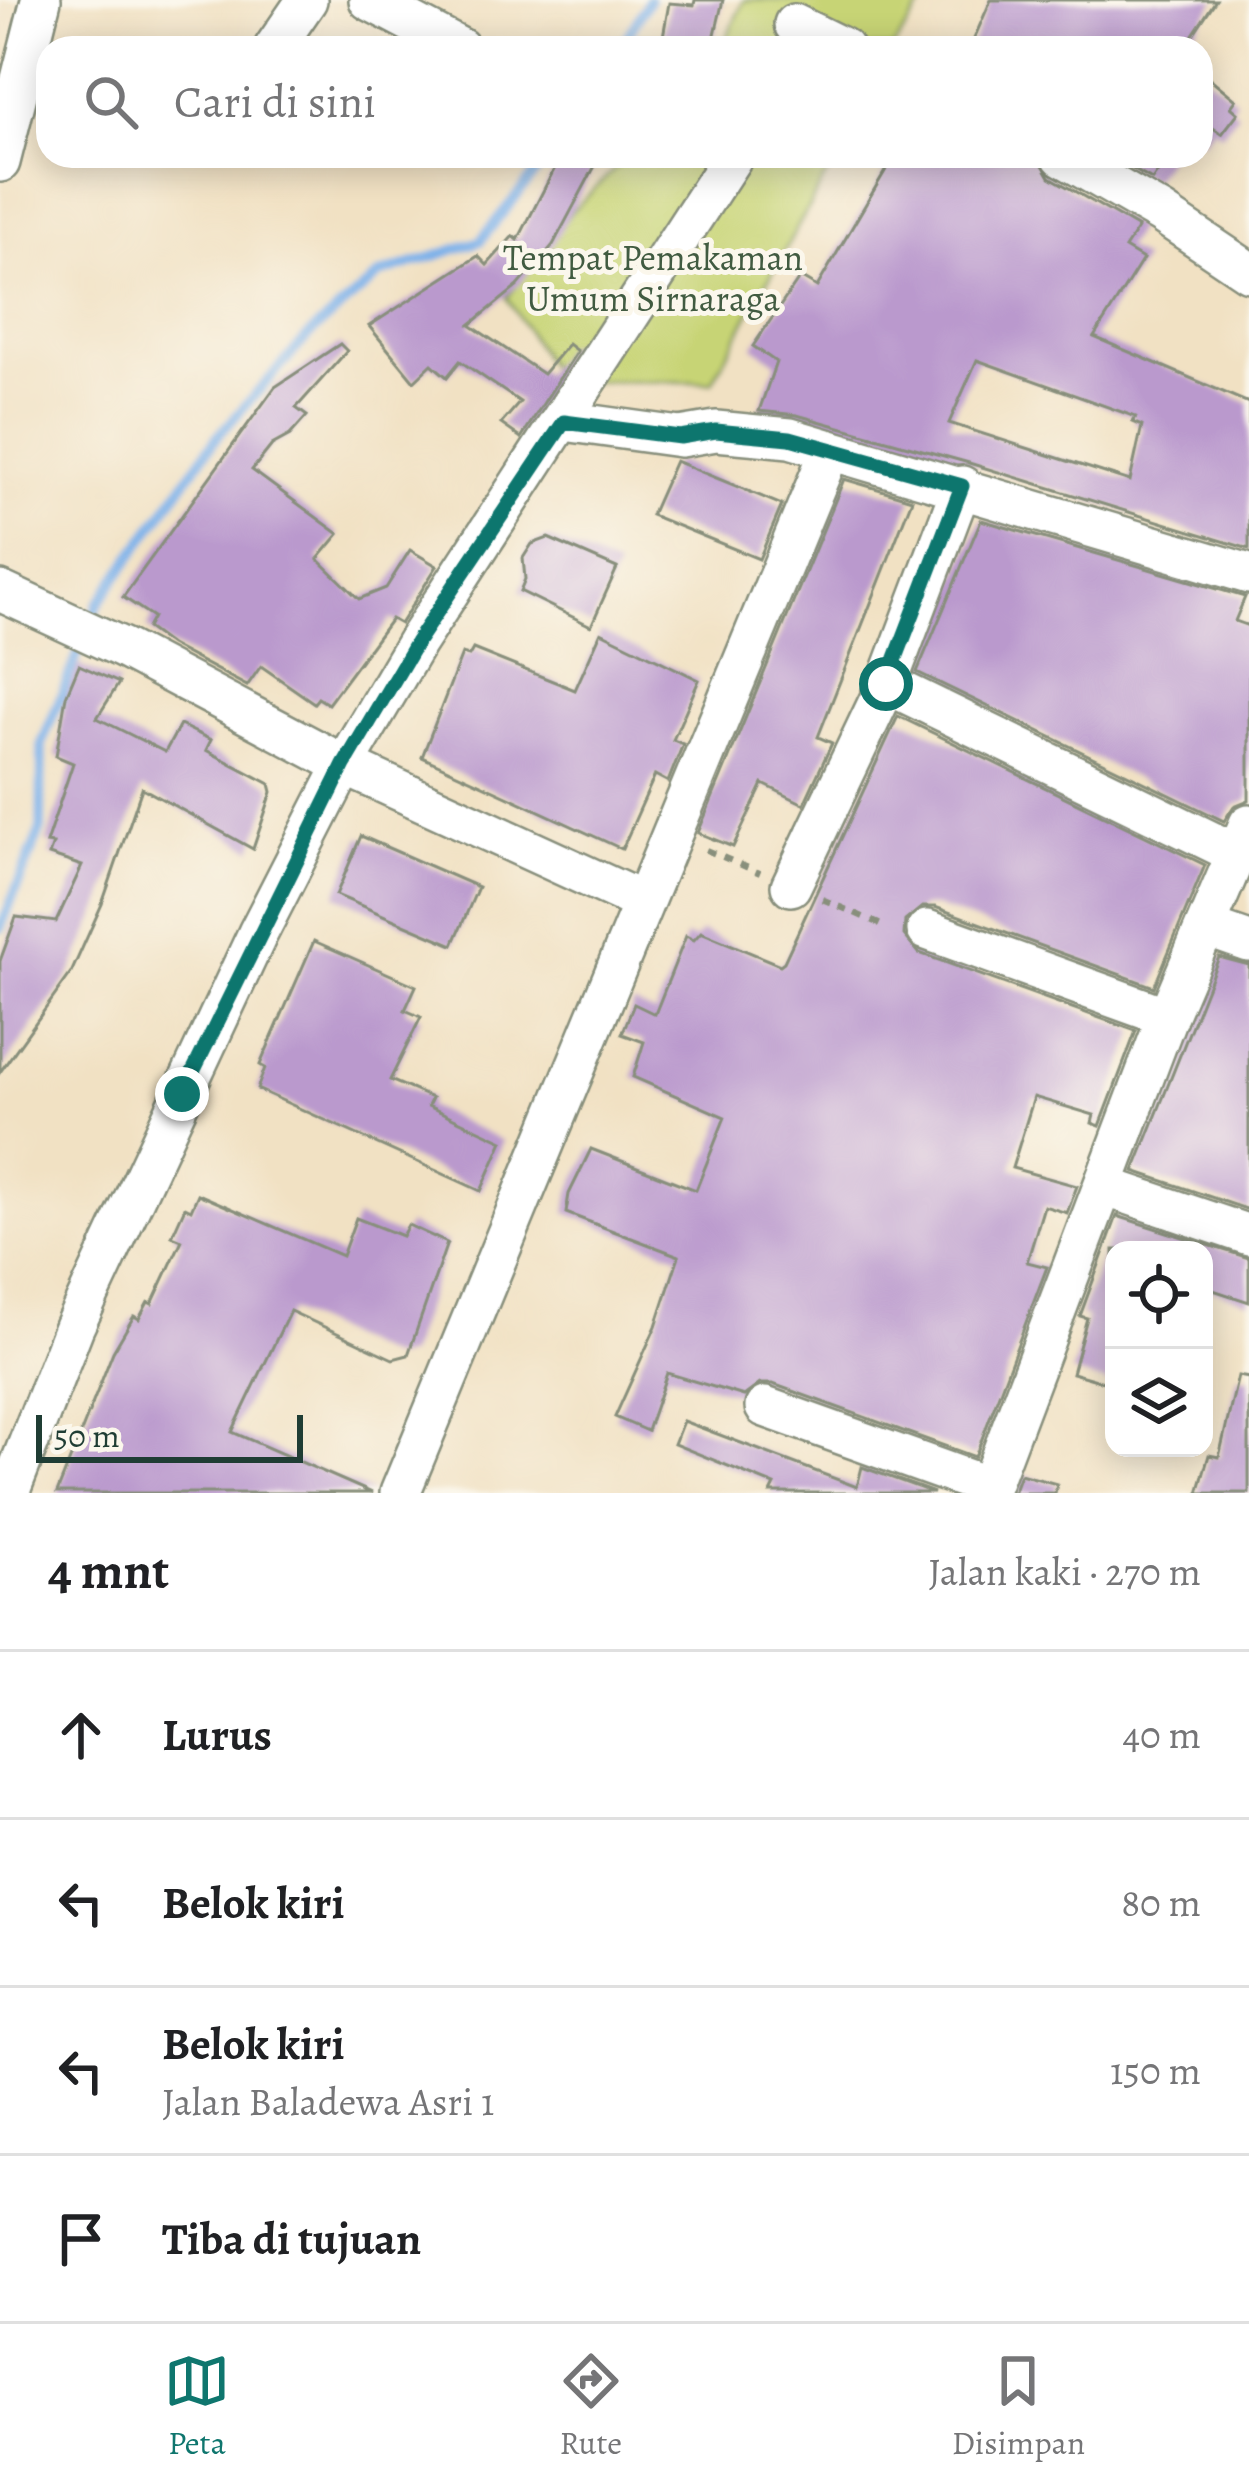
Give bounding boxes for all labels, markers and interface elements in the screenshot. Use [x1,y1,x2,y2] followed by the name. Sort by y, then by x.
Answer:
[36,36,1213,168] search box
[78,69,144,135] icon: search
[174,71,376,133] text: Cari di sini
[503,233,803,323] park label: Tempat Pemakaman Umum Sirnaraga
[859,657,913,711] route start
[155,1067,209,1121] route end
[1105,1241,1213,1457] map controls
[1105,1241,1213,1349] button: locate
[1105,1349,1213,1457] button: layers
[36,1409,303,1462] scale bar
[54,1413,120,1458] text: 50 m
[48,1536,169,1606] text: 4 mnt
[928,1545,1201,1598] text: Jalan kaki · 270 m
[48,1702,114,1768] icon: ahead
[162,1704,272,1766] text: Lurus
[1122,1708,1201,1761] text: 40 m
[48,1870,114,1936] icon: left
[162,1872,345,1934] text: Belok kiri
[1121,1876,1201,1929] text: 80 m
[162,2013,345,2075] text: Belok kiri
[48,2038,114,2104] icon: left
[1110,2044,1201,2097] text: 150 m
[162,2075,494,2128] text: Jalan Baladewa Asri 1
[48,2206,114,2272] icon: arrive
[162,2208,421,2270] text: Tiba di tujuan
[164,2348,230,2465] tab: Peta
[558,2348,624,2465] tab: Rute
[952,2348,1085,2465] tab: Disimpan

